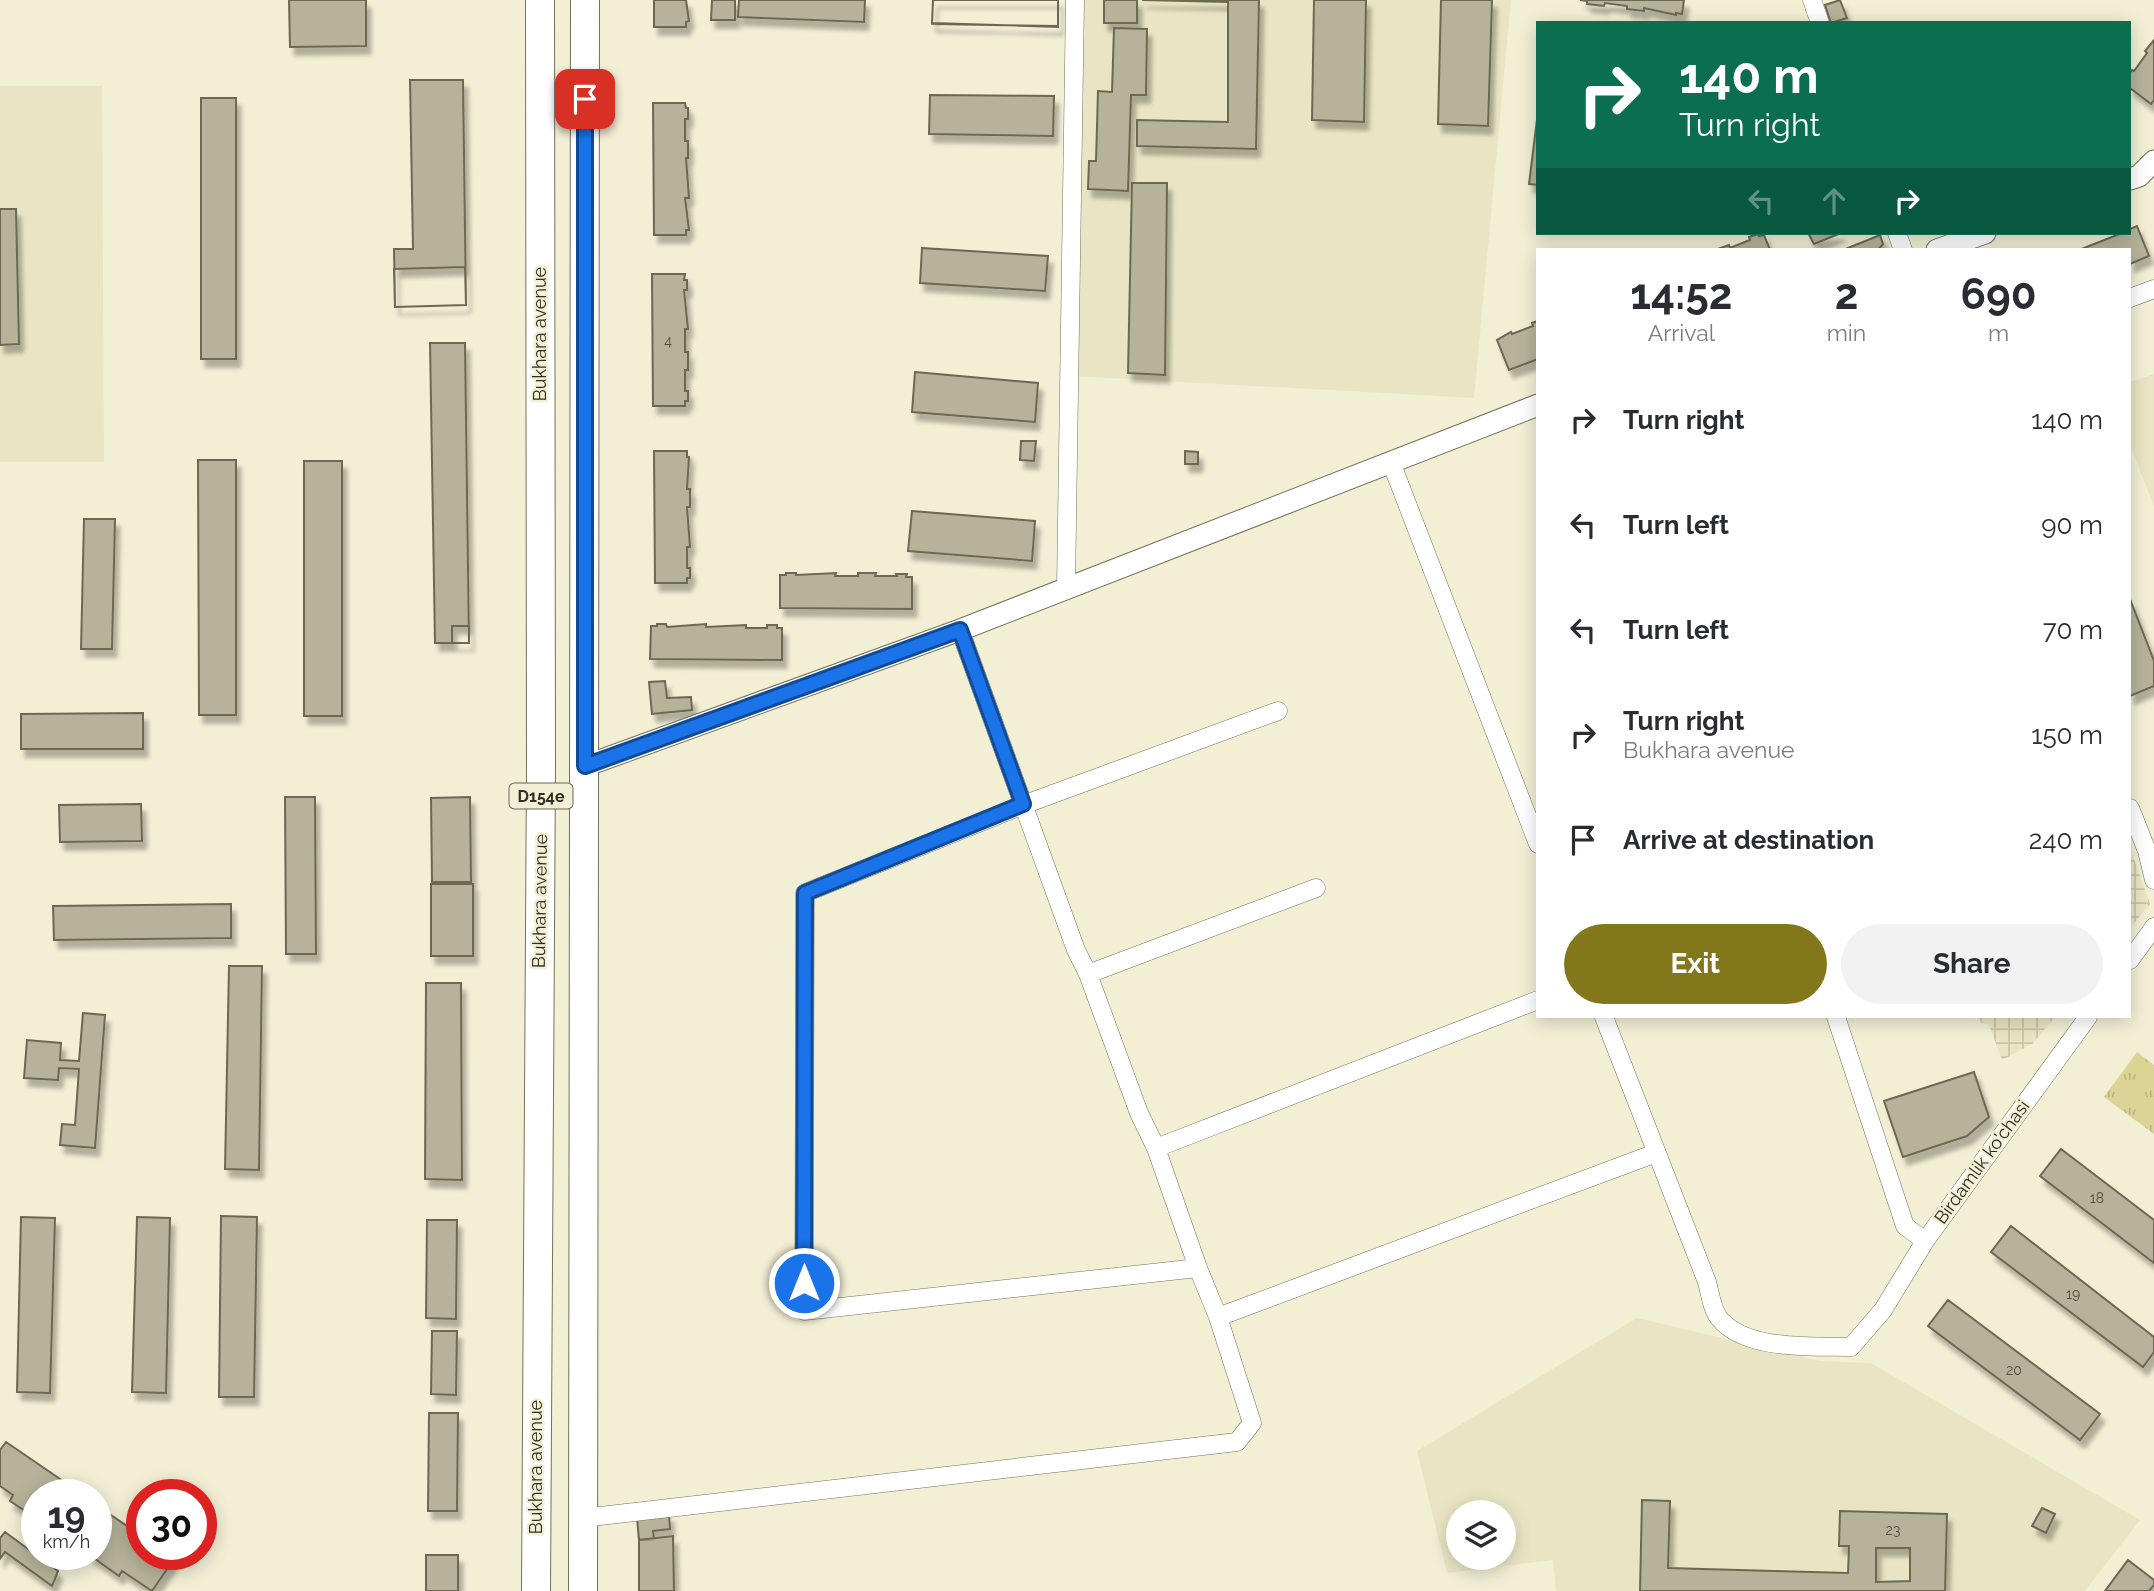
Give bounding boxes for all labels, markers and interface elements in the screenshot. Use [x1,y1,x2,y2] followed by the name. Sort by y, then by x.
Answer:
[1679,47,1819,104] text: 140 m
[1564,49,1655,140] icon: right
[555,69,615,129] pin
[566,80,604,118] icon: arrive
[1679,106,1820,143] text: Turn right
[1742,182,1780,220] icon: left
[1815,182,1853,220] icon: ahead
[1888,182,1926,220] icon: right
[529,266,550,401] street label: Bukhara avenue
[1630,270,1732,319] text: 14:52
[1835,270,1858,319] text: 2
[1961,270,2037,319] text: 690
[1648,319,1715,346] text: Arrival
[1827,319,1866,346] text: min
[1988,319,2009,346] text: m
[664,333,672,349] house number: 4
[1564,401,1602,439] icon: right
[1623,405,1744,435] text: Turn right
[2031,405,2103,435] text: 140 m
[1564,506,1602,544] icon: left
[1623,510,1729,540] text: Turn left
[2041,510,2103,540] text: 90 m
[1564,611,1602,649] icon: left
[1623,615,1729,645] text: Turn left
[2043,615,2103,645] text: 70 m
[1623,706,1744,736] text: Turn right
[1564,716,1602,754] icon: right
[2031,720,2103,750] text: 150 m
[1623,736,1795,763] text: Bukhara avenue
[510,783,572,808] road number: D154e
[1564,821,1602,859] icon: arrive
[1623,825,1874,855] text: Arrive at destination
[2029,825,2103,855] text: 240 m
[528,833,551,968] street label: Bukhara avenue
[1564,924,1827,1004] button: Exit
[1841,924,2103,1004] button: Share
[1930,1096,2033,1228] street label: Birdamlik ko'chasi
[2090,1190,2104,1206] house number: 18
[767,1246,841,1320] position arrow
[2066,1286,2080,1302] house number: 19
[2006,1362,2022,1378] house number: 20
[525,1399,546,1534] street label: Bukhara avenue
[126,1479,217,1570] speed limit sign: 30
[48,1495,85,1536] text: 19
[1446,1500,1516,1570] map controls
[1446,1500,1516,1570] button: layers
[1886,1522,1900,1538] house number: 23
[43,1531,90,1552] text: km/h

